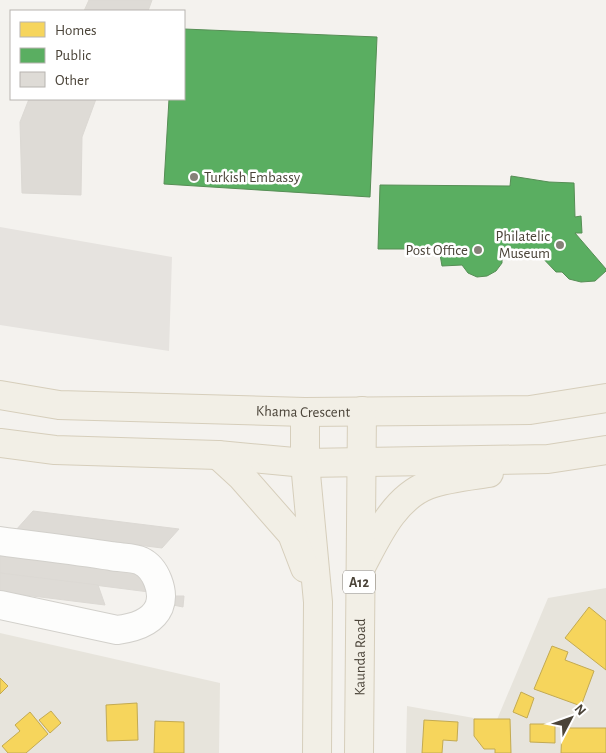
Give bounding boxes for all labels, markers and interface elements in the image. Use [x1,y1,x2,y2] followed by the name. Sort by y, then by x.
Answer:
[10,10,185,100] legend
[55,23,97,38] text: Homes
[55,48,91,63] text: Public
[55,73,89,88] text: Other
[204,170,301,185] place label: Turkish Embassy
[188,171,200,183] marker: Turkish Embassy
[496,229,550,261] place label: Philatelic Museum
[554,239,566,251] marker: Philatelic Museum
[406,243,468,258] place label: Post Office
[472,244,484,256] marker: Post Office
[256,404,351,420] street label: Khama Crescent
[343,570,375,594] road number: A12
[353,618,368,696] street label: Kaunda Road
[546,693,596,743] north arrow
[572,702,589,718] text: N

